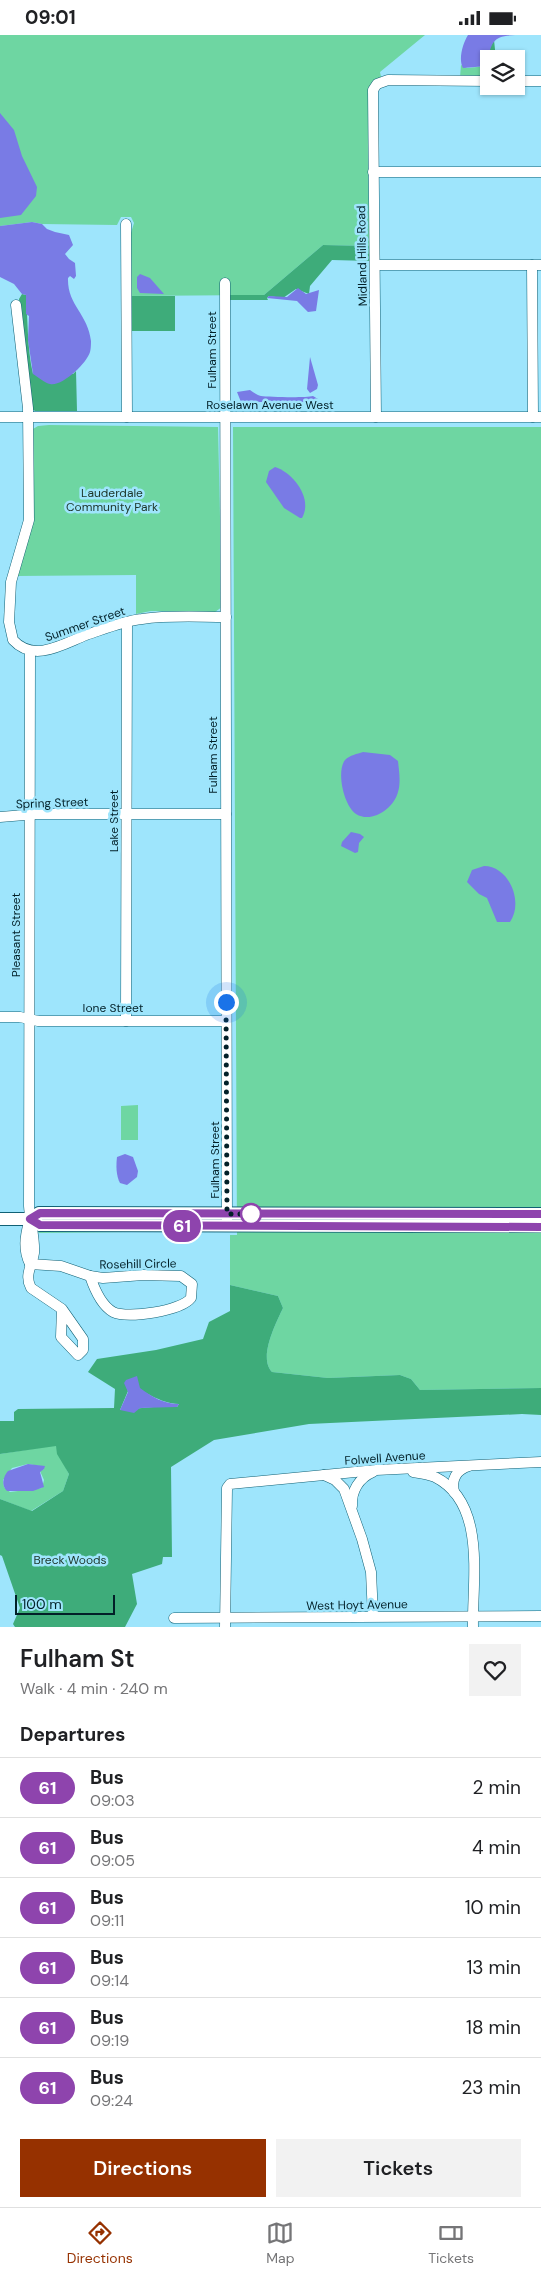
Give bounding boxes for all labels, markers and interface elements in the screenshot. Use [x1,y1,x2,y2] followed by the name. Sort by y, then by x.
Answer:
[25,5,76,30] text: 09:01
[480,50,525,95] map controls
[480,50,525,95] button: layers
[353,205,371,307] street label: Midland Hills Road
[204,311,220,389] street label: Fulham Street
[206,397,334,413] street label: Roselawn Avenue West
[66,485,158,515] park label: Lauderdale Community Park
[43,603,127,645] street label: Summer Street
[205,716,221,794] street label: Fulham Street
[106,789,122,852] street label: Lake Street
[15,794,89,812] street label: Spring Street
[8,893,24,977] street label: Pleasant Street
[214,990,239,1015] your location
[83,1000,144,1016] street label: Ione Street
[207,1121,223,1199] street label: Fulham Street
[240,1203,262,1225] unlabelled marker
[160,1210,204,1242] line badge: 61
[173,1214,191,1238] text: 61
[99,1255,177,1273] street label: Rosehill Circle
[344,1447,426,1469] street label: Folwell Avenue
[33,1552,107,1568] park label: Breck Woods
[15,1592,115,1615] scale bar
[22,1595,62,1613] text: 100 m
[306,1596,408,1614] street label: West Hoyt Avenue
[20,1643,135,1674] text: Fulham St
[469,1644,521,1696] button: heart
[20,1678,168,1699] text: Walk · 4 min · 240 m
[20,1722,125,1747] text: Departures
[90,1765,124,1790] text: Bus
[473,1775,521,1800] text: 2 min
[39,1776,56,1800] text: 61
[90,1790,135,1811] text: 09:03
[90,1825,124,1850] text: Bus
[472,1835,521,1860] text: 4 min
[39,1836,56,1860] text: 61
[90,1850,135,1871] text: 09:05
[90,1885,124,1910] text: Bus
[465,1895,521,1920] text: 10 min
[39,1896,56,1920] text: 61
[90,1910,124,1931] text: 09:11
[90,1945,124,1970] text: Bus
[466,1955,521,1980] text: 13 min
[39,1956,56,1980] text: 61
[90,1970,129,1991] text: 09:14
[90,2005,124,2030] text: Bus
[466,2015,521,2040] text: 18 min
[39,2016,56,2040] text: 61
[90,2030,129,2051] text: 09:19
[90,2065,124,2090] text: Bus
[461,2075,521,2100] text: 23 min
[39,2076,56,2100] text: 61
[90,2090,133,2111] text: 09:24
[20,2139,266,2197] button: Directions
[276,2139,521,2197] button: Tickets
[67,2219,133,2267] tab: Directions
[266,2219,295,2267] tab: Map
[428,2219,474,2267] tab: Tickets

